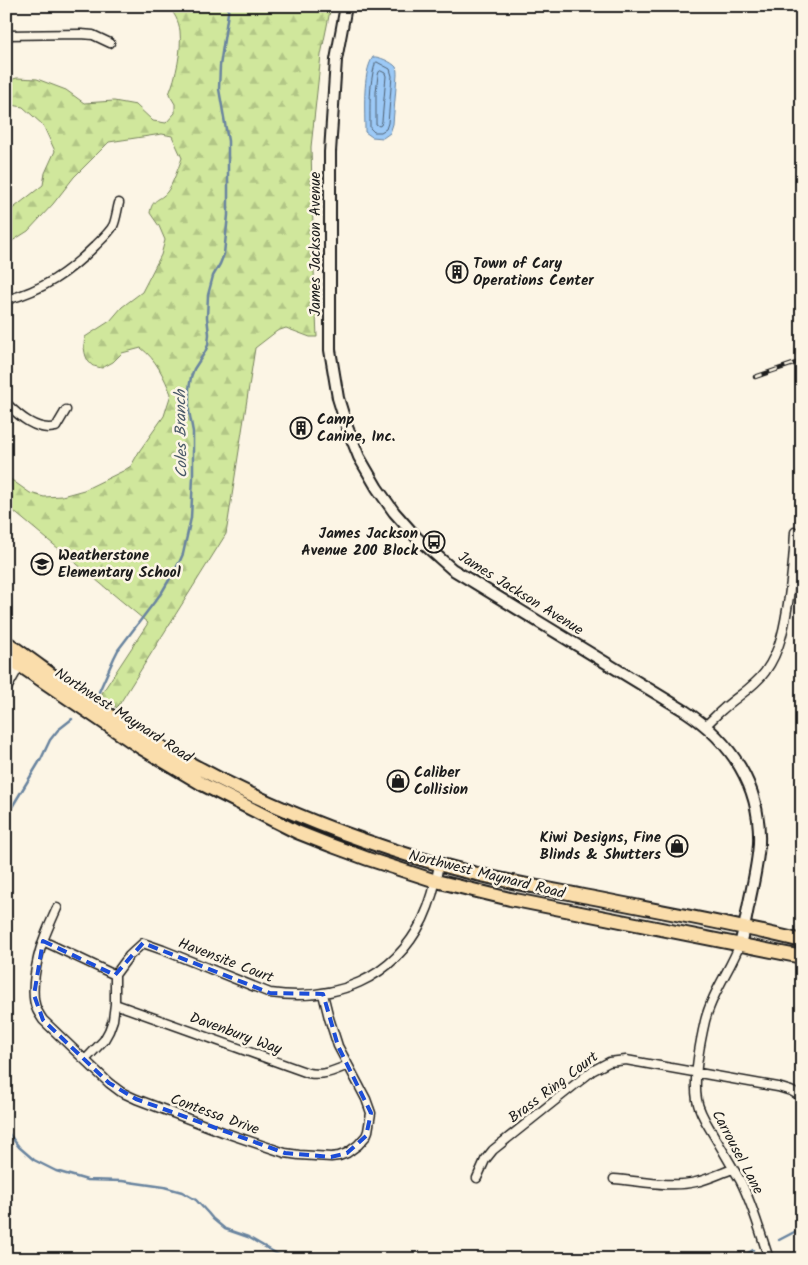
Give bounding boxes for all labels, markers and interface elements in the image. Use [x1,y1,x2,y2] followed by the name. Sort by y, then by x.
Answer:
[304,172,328,316] street label: James Jackson Avenue
[473,252,594,293] place label: Town of Cary Operations Center
[445,260,469,284] building icon: Town of Cary Operations Center
[168,388,195,478] water label: Coles Branch
[317,408,395,449] place label: Camp Canine, Inc.
[289,416,313,440] building icon: Camp Canine, Inc.
[301,522,419,563] place label: James Jackson Avenue 200 Block
[422,530,446,554] bus stop icon: James Jackson Avenue 200 Block
[58,544,181,585] place label: Weatherstone Elementary School
[453,545,588,642] street label: James Jackson Avenue
[30,552,54,576] school or university icon: Weatherstone Elementary School
[50,662,198,770] street label: Northwest Maynard Road
[414,761,468,802] place label: Caliber Collision
[386,769,410,793] shop icon: Caliber Collision
[540,826,662,867] place label: Kiwi Designs, Fine Blinds & Shutters
[665,834,689,858] shop icon: Kiwi Designs, Fine Blinds & Shutters
[406,844,568,906] street label: Northwest Maynard Road
[174,932,277,990] street label: Havensite Court
[186,1006,286,1062] street label: Davenbury Way
[503,1046,604,1130] street label: Brass Ring Court
[167,1088,263,1142] street label: Contessa Drive
[705,1106,770,1199] street label: Carrousel Lane

